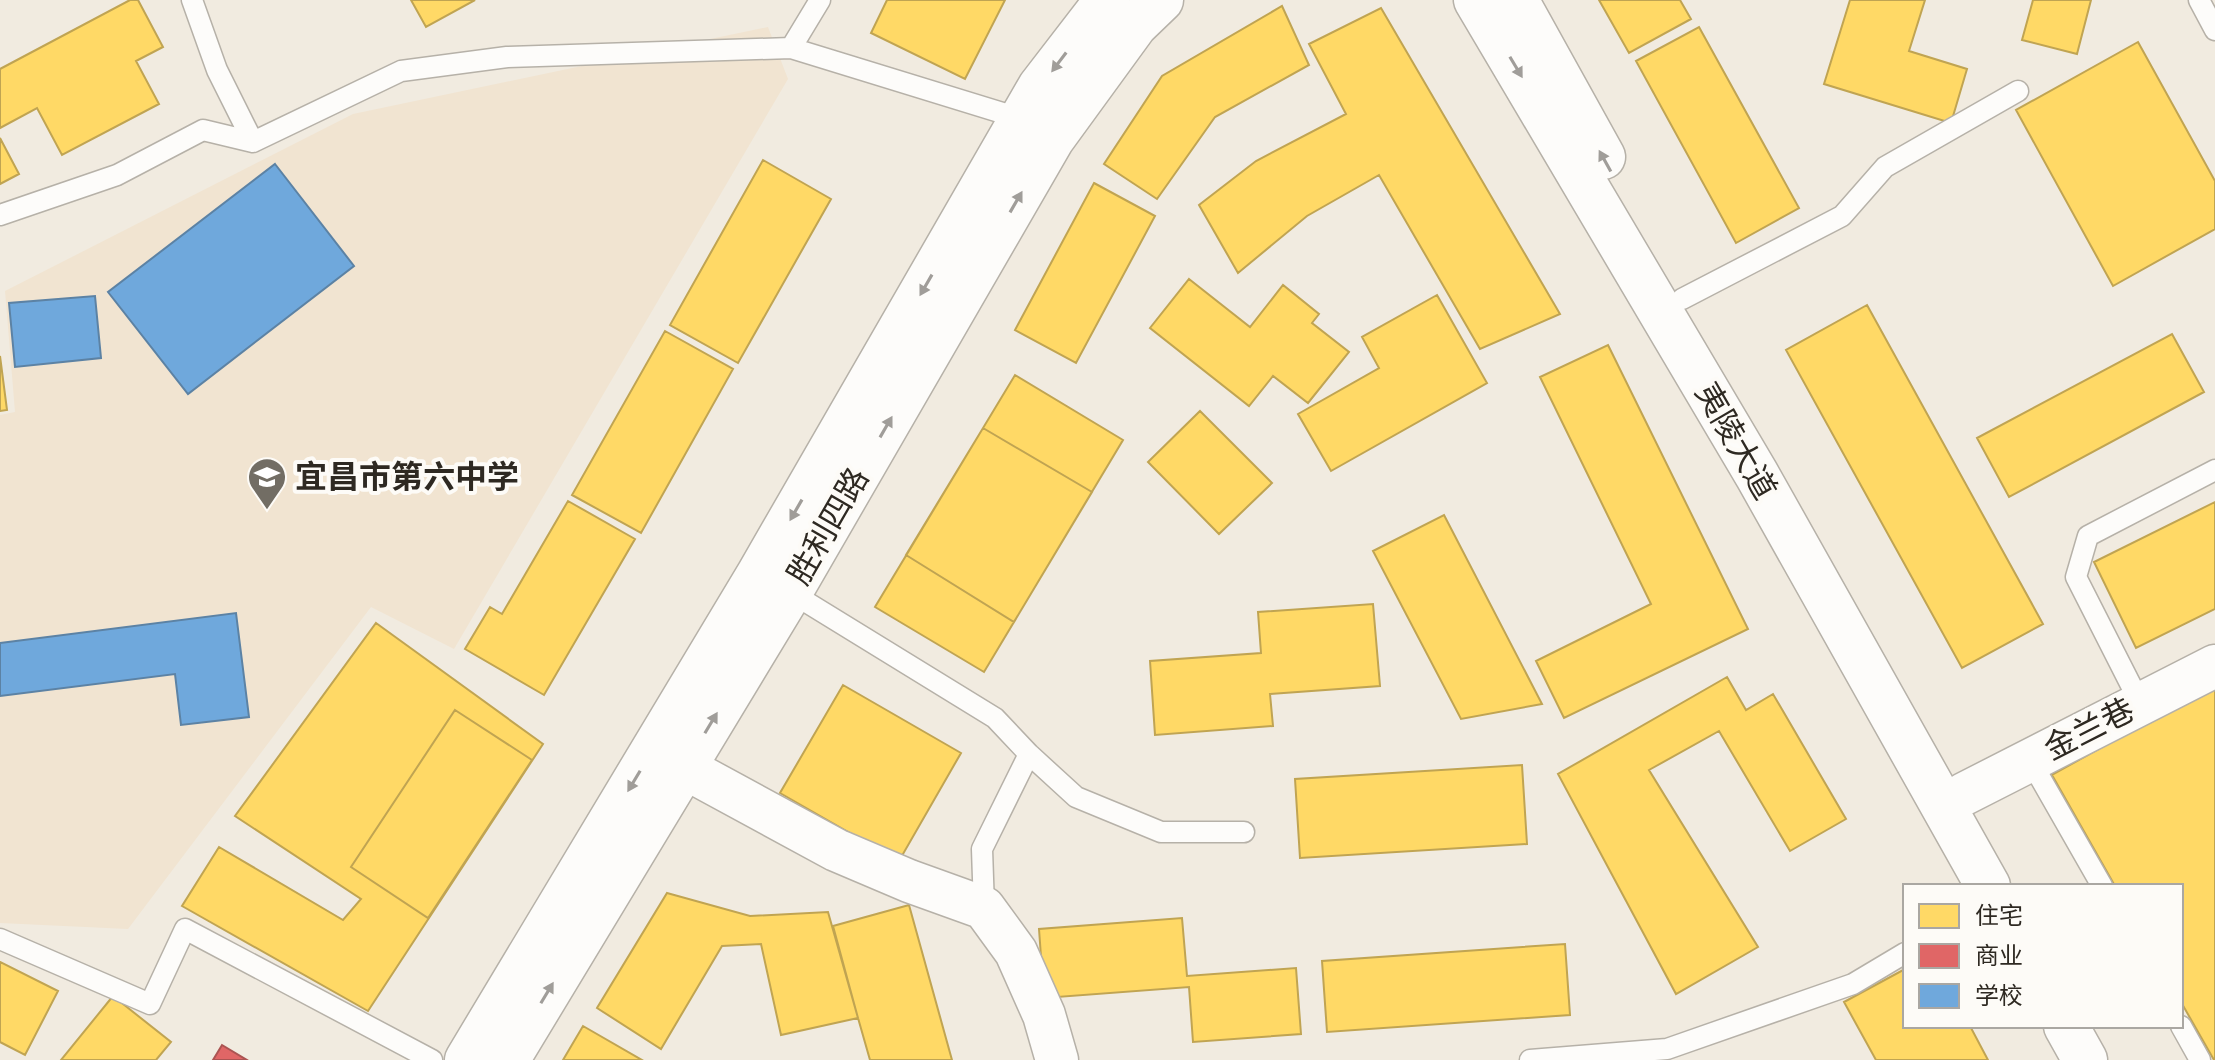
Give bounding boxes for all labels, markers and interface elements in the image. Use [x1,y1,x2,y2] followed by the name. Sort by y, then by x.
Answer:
[1052,52,1068,72] one-way arrow
[1509,56,1523,78] one-way arrow
[1598,149,1611,172] one-way arrow
[1009,191,1023,213] one-way arrow
[919,274,933,296] one-way arrow
[1689,377,1783,505] street label: 夷陵大道
[879,416,893,438] one-way arrow
[246,456,288,511] school or university icon: 宜昌市第六中学
[295,460,519,494] place label: 宜昌市第六中学
[781,462,875,590] street label: 胜利四路
[789,499,803,521] one-way arrow
[2039,692,2139,766] street label: 金兰巷
[704,712,718,734] one-way arrow
[627,770,641,792] one-way arrow
[1903,884,2183,1028] legend
[1975,903,2023,929] text: 住宅
[1975,943,2023,969] text: 商业
[540,982,554,1004] one-way arrow
[1975,983,2023,1009] text: 学校

